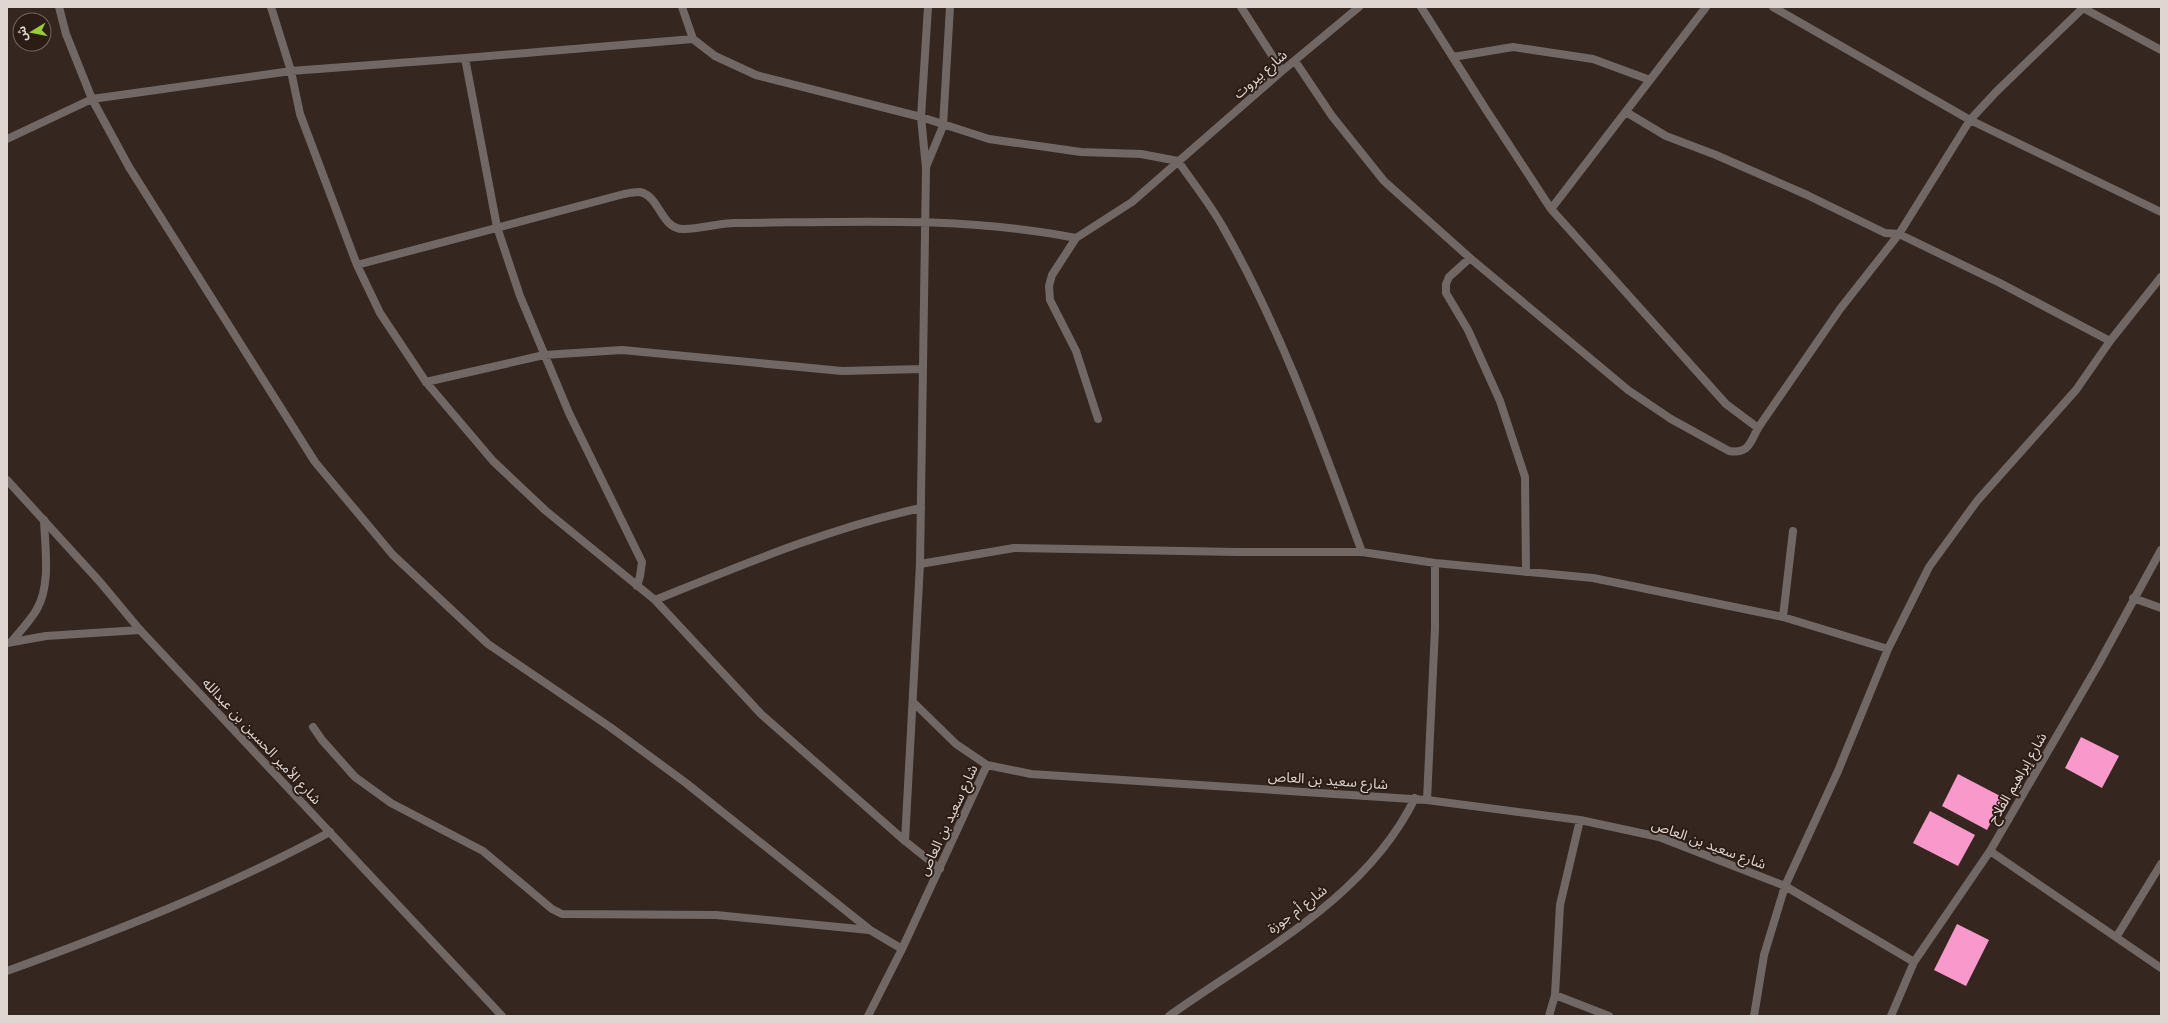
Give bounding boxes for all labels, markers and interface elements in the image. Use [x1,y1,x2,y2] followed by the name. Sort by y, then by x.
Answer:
[12,12,52,52] north arrow
[14,25,30,42] text: ش
[1229,46,1292,104] street label: شارع بيروت
[197,674,325,809] street label: شارع الأمير الحسين بن عبدالله
[1983,729,2052,828] street label: شارع إبراهيم الفلاح
[914,762,983,879] street label: شارع سعيد بن العاص
[1267,767,1389,795] street label: شارع سعيد بن العاص
[1649,815,1769,875] street label: شارع سعيد بن العاص
[1264,881,1332,939] street label: شارع أم جوزة

